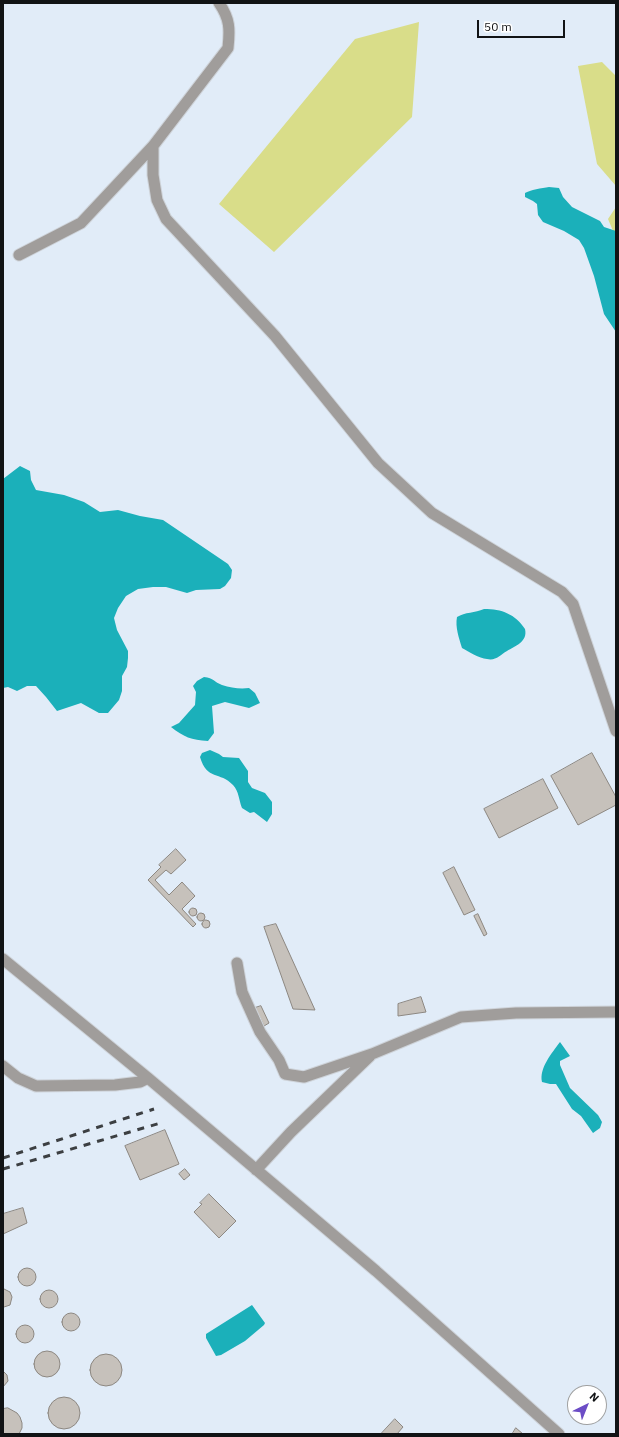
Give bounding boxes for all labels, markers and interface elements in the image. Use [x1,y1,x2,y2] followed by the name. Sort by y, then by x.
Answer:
[479,12,567,38] scale bar
[484,19,512,34] text: 50 m
[567,1385,607,1425] north arrow
[587,1389,602,1405] text: N

